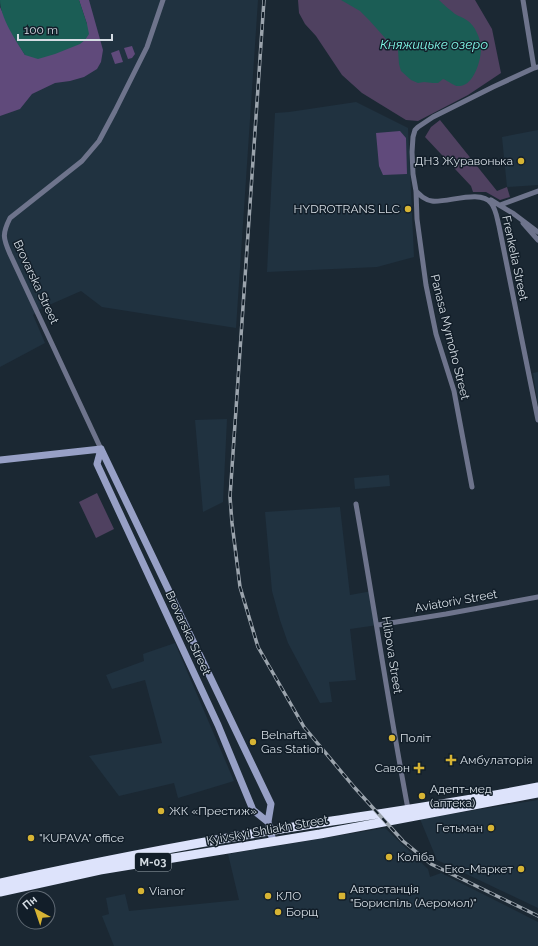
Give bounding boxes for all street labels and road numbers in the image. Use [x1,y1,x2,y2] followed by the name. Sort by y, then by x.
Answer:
[499,214,531,302] street label: Frenkelia Street
[10,238,62,326] street label: Brovarska Street
[428,273,472,401] street label: Panasa Myrnoho Street
[414,587,498,615] street label: Aviatoriv Street
[162,589,214,677] street label: Brovarska Street
[379,615,405,695] street label: Hlibova Street
[205,812,329,848] street label: Kyivskyi Shliakh Street
[135,853,171,871] road number: М-03

